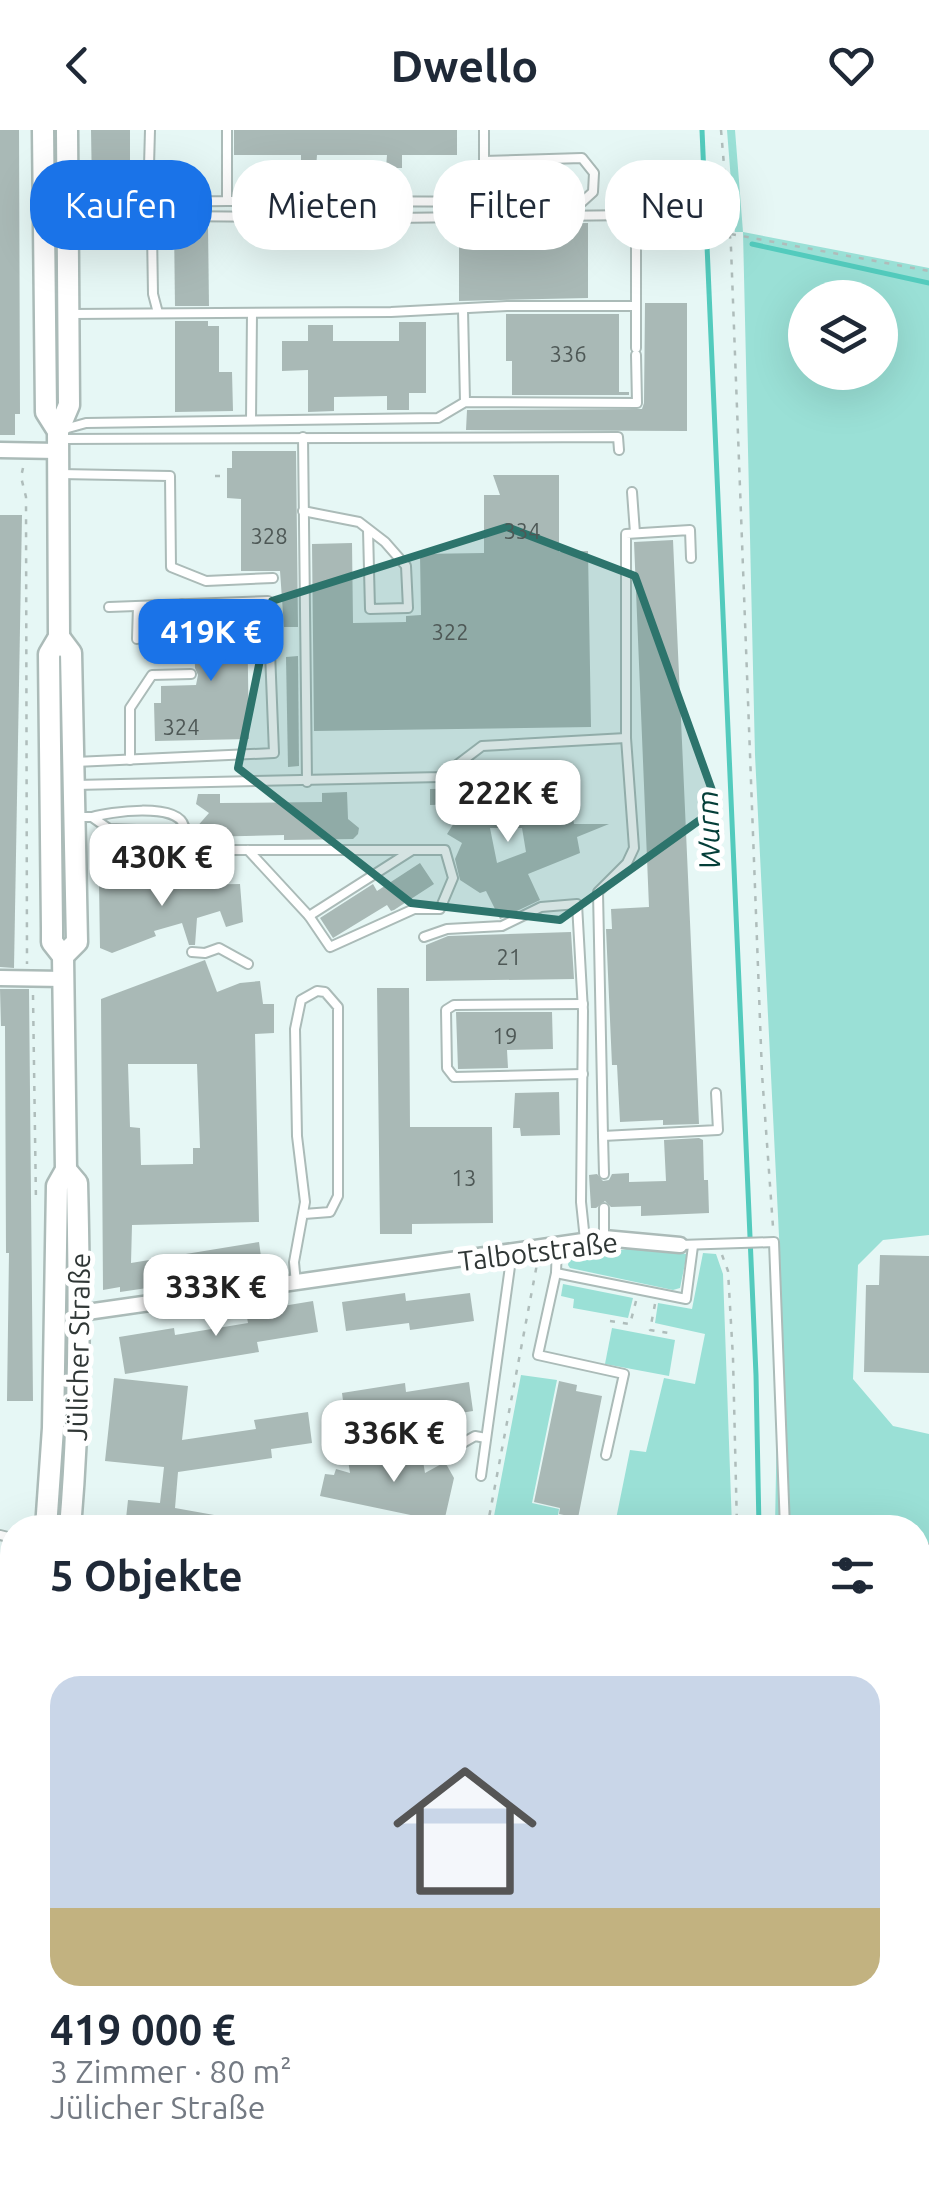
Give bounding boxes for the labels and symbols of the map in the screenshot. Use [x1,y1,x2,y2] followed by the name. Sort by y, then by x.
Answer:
[549,341,587,366] house number: 336
[503,518,541,543] house number: 334
[250,523,288,548] house number: 328
[130,599,292,684] pin: 419K €
[431,619,469,644] house number: 322
[162,714,200,739] house number: 324
[427,760,589,845] pin: 222K €
[690,790,726,870] water label: Wurm
[81,824,243,909] pin: 430K €
[497,944,521,969] house number: 21
[493,1023,517,1048] house number: 19
[452,1165,476,1190] house number: 13
[456,1226,620,1276] street label: Talbotstraße
[61,1253,95,1441] street label: Jülicher Straße
[135,1254,297,1339] pin: 333K €
[313,1400,475,1485] pin: 336K €

